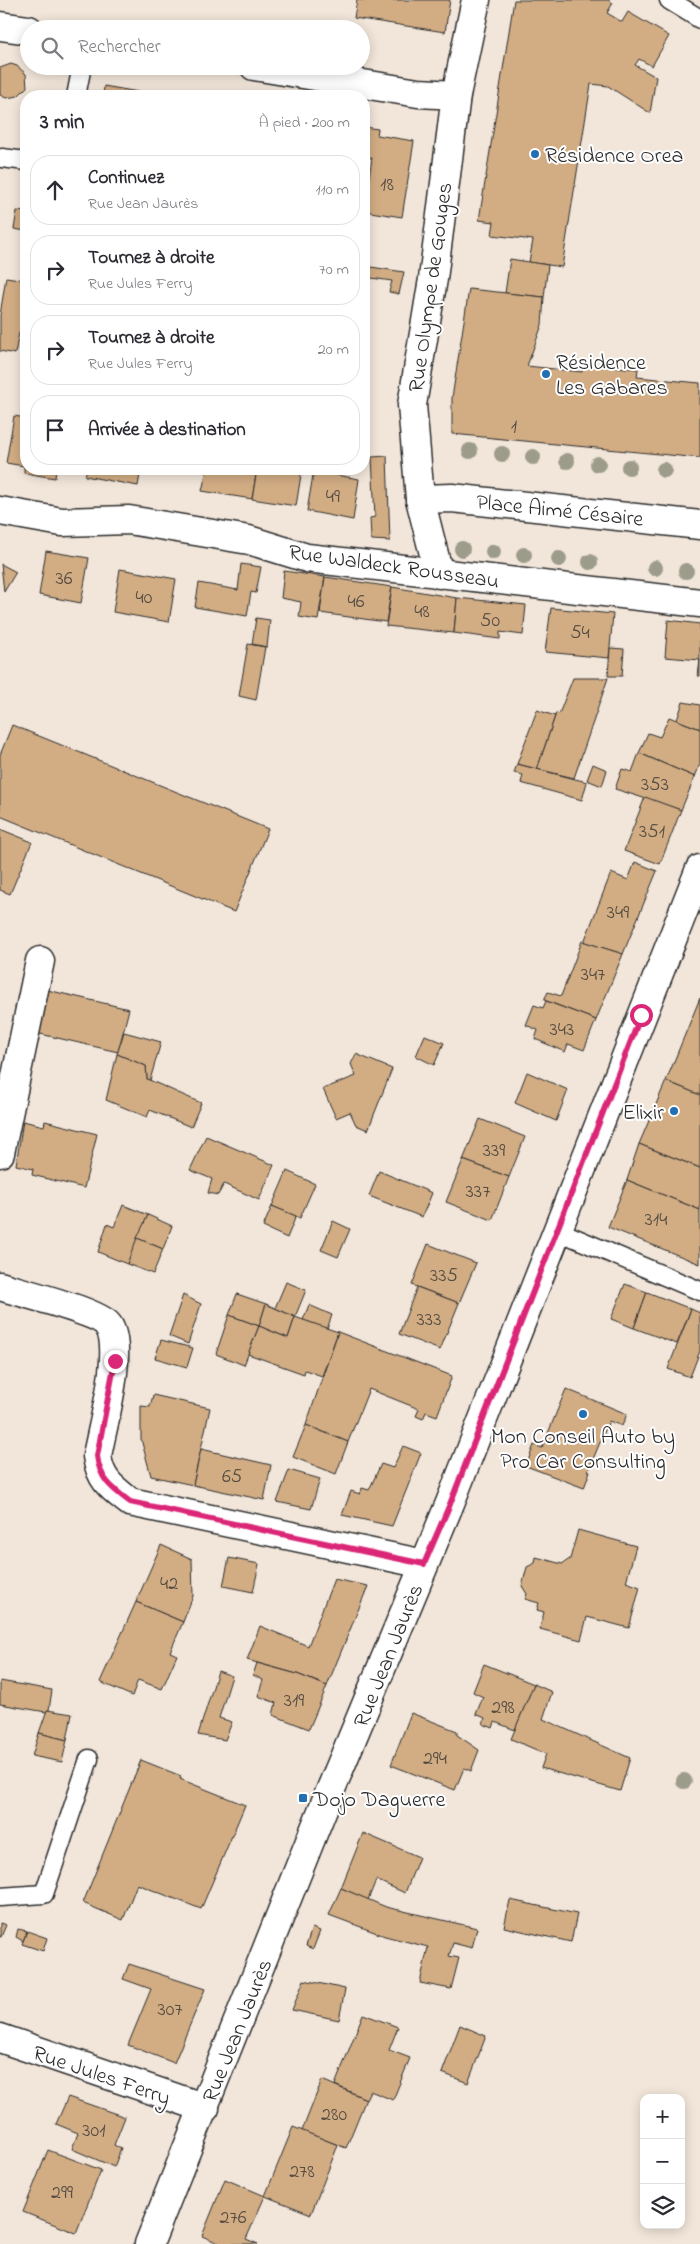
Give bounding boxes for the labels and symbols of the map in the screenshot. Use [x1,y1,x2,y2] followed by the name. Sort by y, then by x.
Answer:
[545,141,683,173] place label: Résidence Orea
[529,148,541,160] marker: Résidence Orea
[380,171,394,200] house number: 18
[401,181,464,394] street label: Rue Olympe de Gouges
[556,348,668,405] place label: Résidence Les Gabares
[540,368,552,380] marker: Résidence Les Gabares
[511,413,517,442] house number: 1
[326,483,340,512] house number: 49
[475,487,645,537] street label: Place Aimé Césaire
[286,537,501,599] street label: Rue Waldeck Rousseau
[55,565,73,594] house number: 36
[136,584,153,613] house number: 40
[347,588,365,617] house number: 46
[414,598,430,627] house number: 48
[480,607,500,636] house number: 50
[570,619,590,648] house number: 54
[641,771,669,800] house number: 353
[639,818,665,847] house number: 351
[607,899,629,928] house number: 349
[581,961,605,990] house number: 347
[630,1004,653,1027] route start
[550,1016,574,1045] house number: 343
[622,1098,664,1130] place label: Elixir
[668,1105,680,1117] marker: Elixir
[483,1137,505,1166] house number: 339
[466,1178,490,1207] house number: 337
[645,1206,667,1235] house number: 314
[430,1262,458,1291] house number: 335
[417,1306,441,1335] house number: 333
[104,1350,127,1373] route end
[577,1408,589,1420] marker: Mon Conseil Auto by Pro Car Consulting
[491,1422,675,1480] place label: Mon Conseil Auto by Pro Car Consulting
[222,1463,242,1492] house number: 65
[160,1570,178,1599] house number: 42
[346,1580,433,1733] street label: Rue Jean Jaurès
[284,1687,304,1716] house number: 319
[491,1694,515,1723] house number: 298
[423,1745,447,1774] house number: 294
[312,1785,445,1818] place label: Dojo Daguerre
[297,1792,309,1804] marker: Dojo Daguerre
[195,1955,282,2108] street label: Rue Jean Jaurès
[157,1996,183,2025] house number: 307
[28,2038,174,2116] street label: Rue Jules Ferry
[321,2101,347,2130] house number: 280
[82,2117,106,2146] house number: 301
[289,2158,315,2187] house number: 278
[51,2179,73,2208] house number: 299
[220,2204,247,2233] house number: 276

